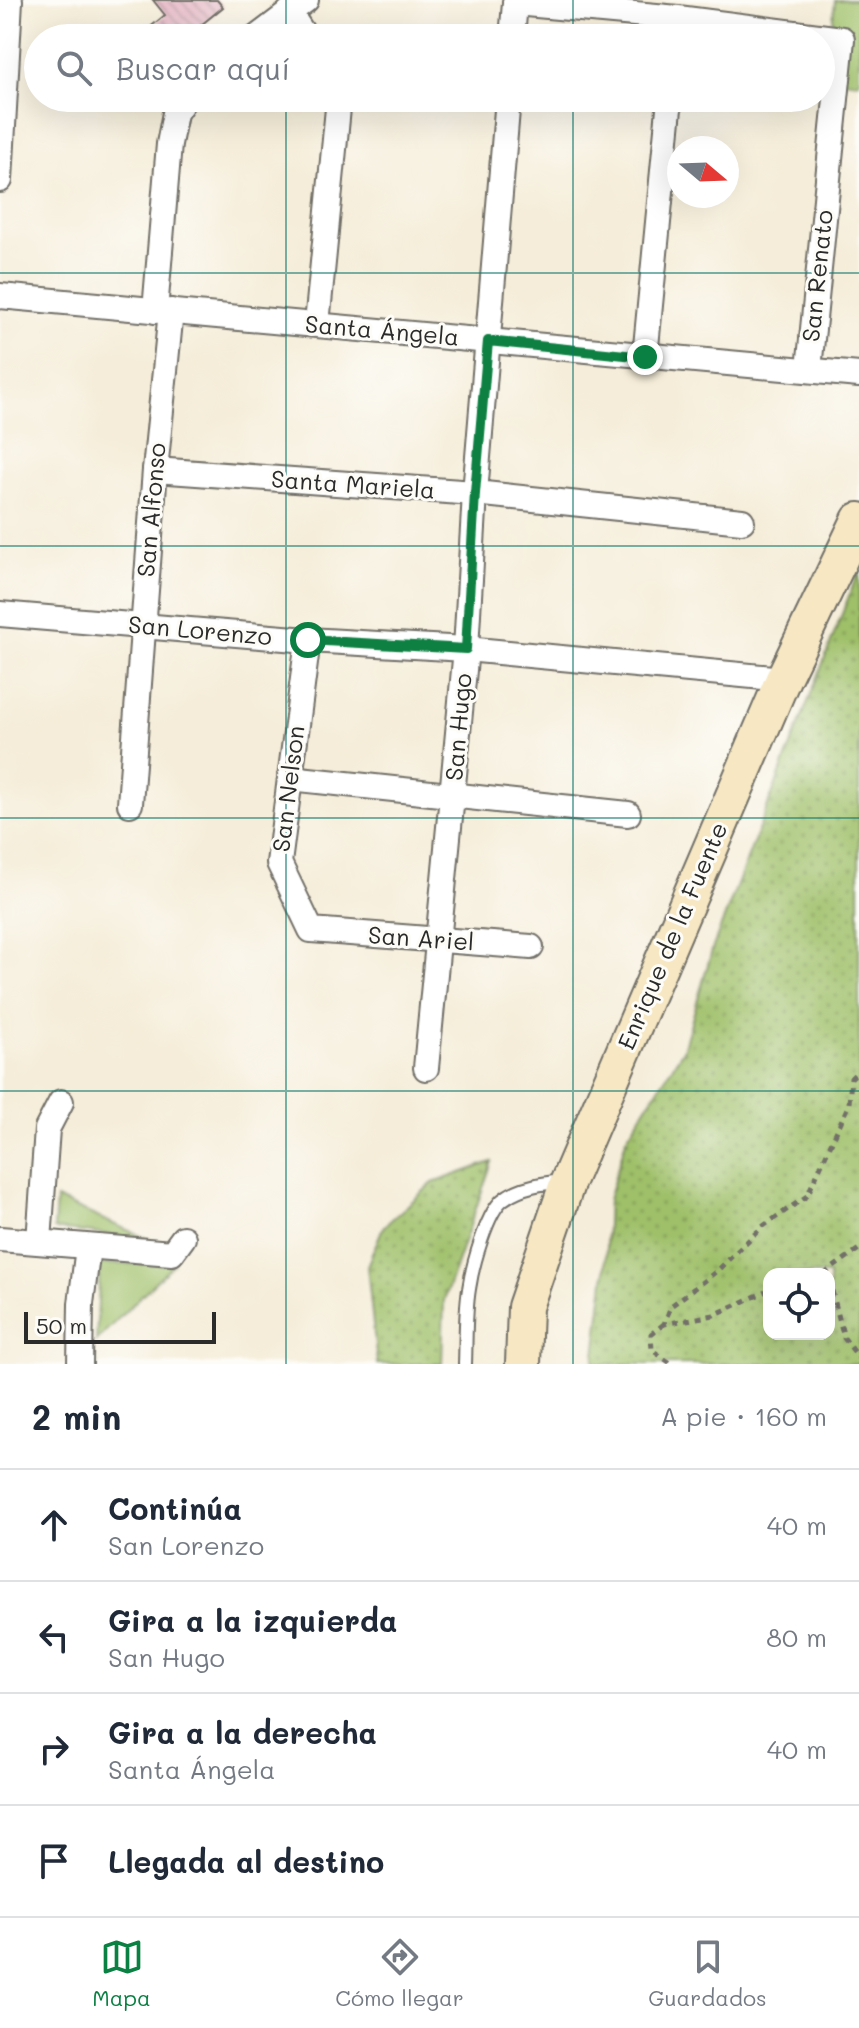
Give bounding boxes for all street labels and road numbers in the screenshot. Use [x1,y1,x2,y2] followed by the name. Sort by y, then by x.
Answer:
[794,208,839,343] street label: San Renato
[304,307,460,352] street label: Santa Ángela
[129,441,172,578] street label: San Alfonso
[270,462,436,505] street label: Santa Mariela
[127,608,273,651] street label: San Lorenzo
[437,672,478,782] street label: San Hugo
[264,724,311,854] street label: San Nelson
[610,817,734,1054] street label: Enrique de la Fuente
[367,918,475,957] street label: San Ariel

